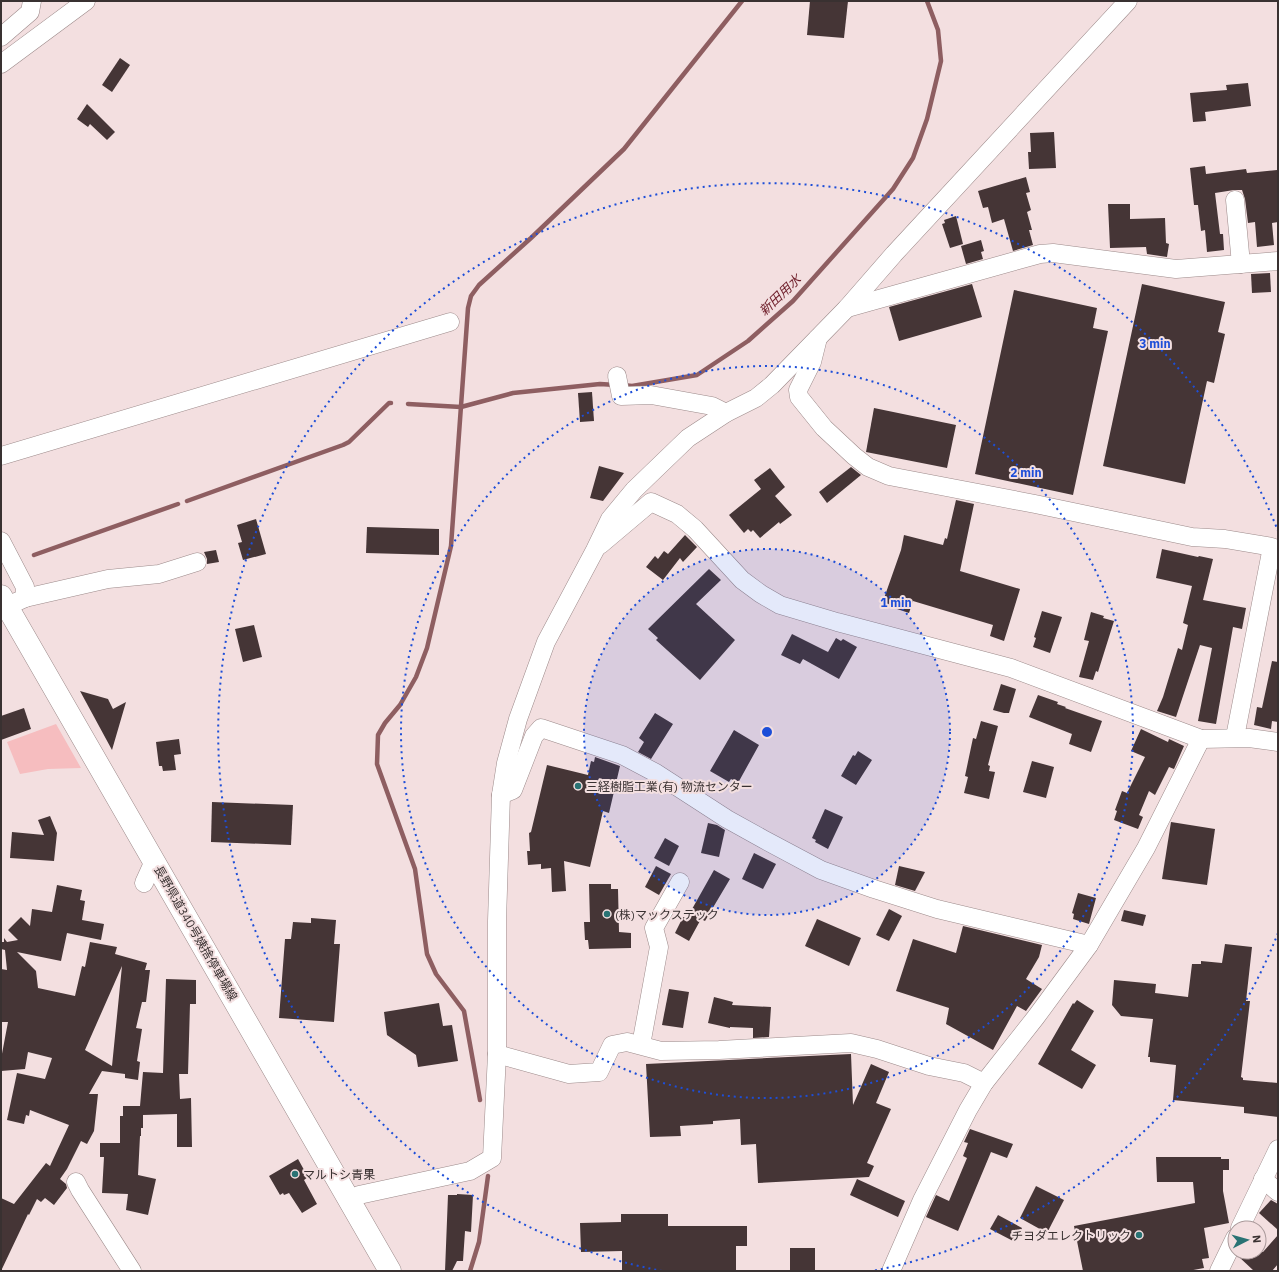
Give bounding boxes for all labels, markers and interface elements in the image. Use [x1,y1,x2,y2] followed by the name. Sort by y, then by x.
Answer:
[755,269,806,319] water label: 新田用水
[1139,336,1171,351] text: 3 min
[1010,465,1042,480] text: 2 min
[880,595,912,610] text: 1 min
[760,725,774,739] centre of rings
[586,779,753,794] place label: 三経樹脂工業(有) 物流センター
[573,781,583,791] marker: 三経樹脂工業(有) 物流センター
[151,863,241,1003] street label: 長野県道340号姨捨停車場線
[615,907,719,922] place label: (株)マックステック
[602,909,612,919] marker: (株)マックステック
[303,1167,375,1182] place label: マルトシ青果
[290,1169,300,1179] marker: マルトシ青果
[1227,1220,1267,1260] north arrow
[1011,1228,1131,1243] place label: チヨダエレクトリック
[1134,1230,1144,1240] marker: チヨダエレクトリック
[1250,1234,1264,1244] text: N

